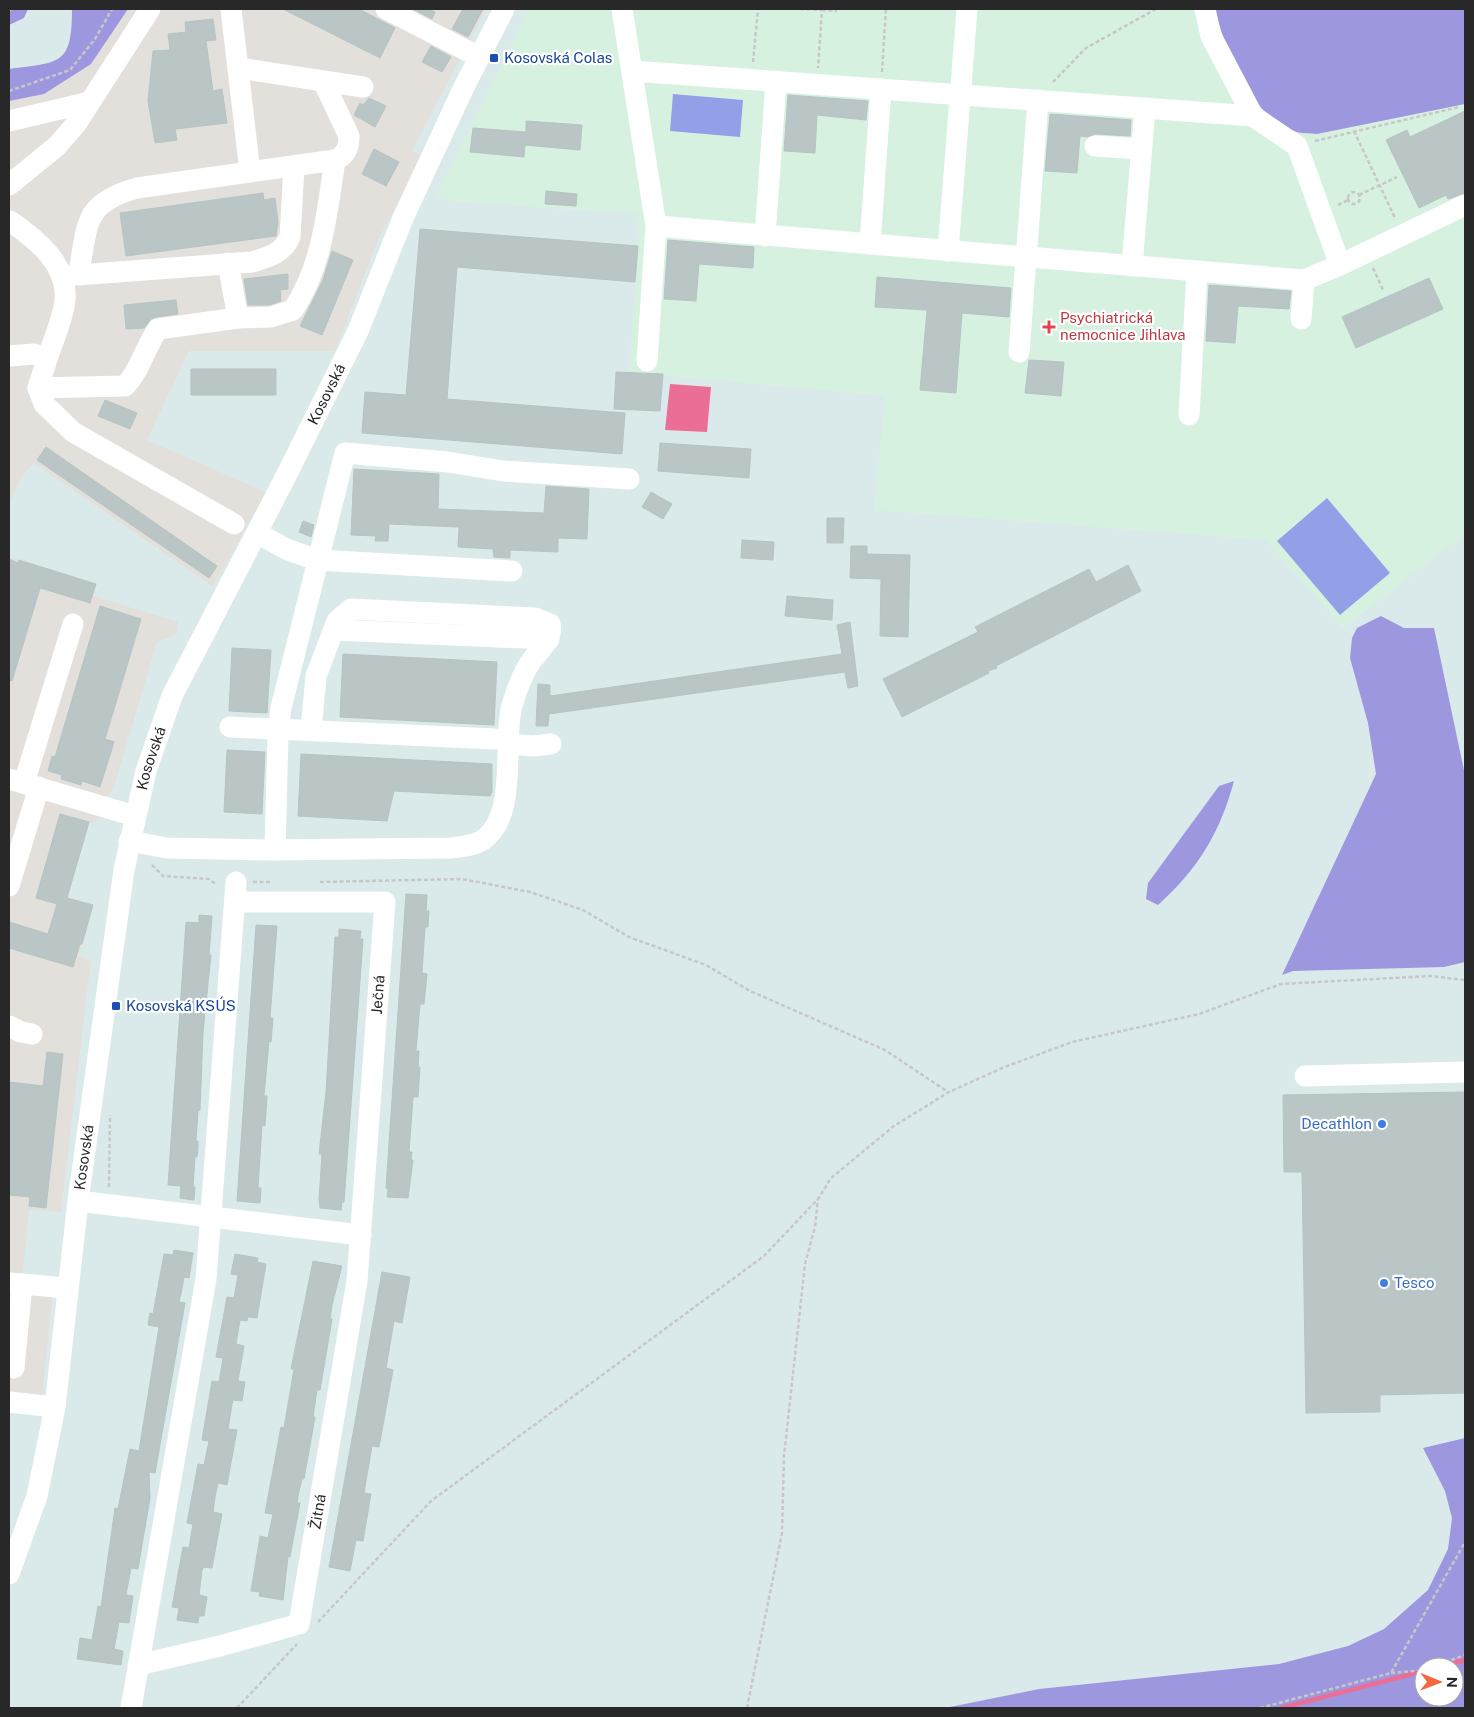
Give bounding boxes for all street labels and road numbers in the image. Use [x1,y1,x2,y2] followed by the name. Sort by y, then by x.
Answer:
[304,361,348,427] street label: Kosovská
[133,724,169,792] street label: Kosovská
[368,975,388,1015] street label: Ječná
[71,1124,97,1191] street label: Kosovská
[306,1493,329,1531] street label: Žitná

